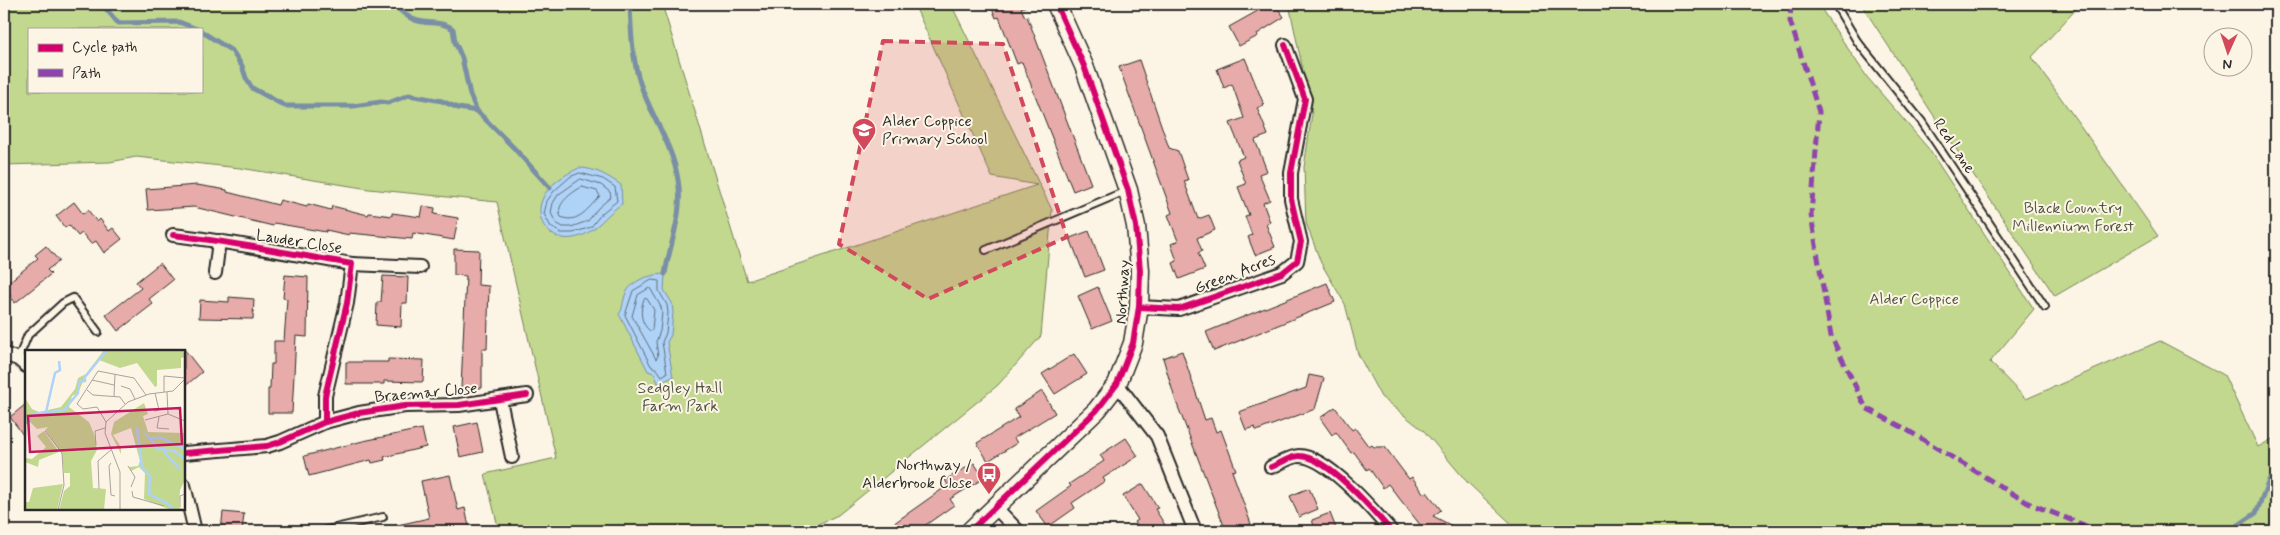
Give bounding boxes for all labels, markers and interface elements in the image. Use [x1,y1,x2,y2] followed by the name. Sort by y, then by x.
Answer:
[28,28,202,92] legend
[2202,28,2252,78] north arrow
[72,38,137,58] text: Cycle path
[2222,55,2233,73] text: N
[72,64,101,84] text: Path
[882,111,988,150] place label: Alder Coppice Primary School
[1928,114,1980,178] street label: Red Lane
[851,117,877,151] school or university icon: Alder Coppice Primary School
[2012,198,2134,237] park label: Black Country Millennium Forest
[255,225,343,259] street label: Lauder Close
[1192,249,1278,299] street label: Green Acres
[1111,259,1135,325] street label: Northway
[1869,289,1959,310] park label: Alder Coppice
[25,350,185,510] inset map
[374,378,478,408] street label: Braemar Close
[638,378,723,417] park label: Sedgley Hall Farm Park
[862,455,972,494] place label: Northway / Alderbrook Close
[976,461,1002,495] bus stop icon: Northway / Alderbrook Close

